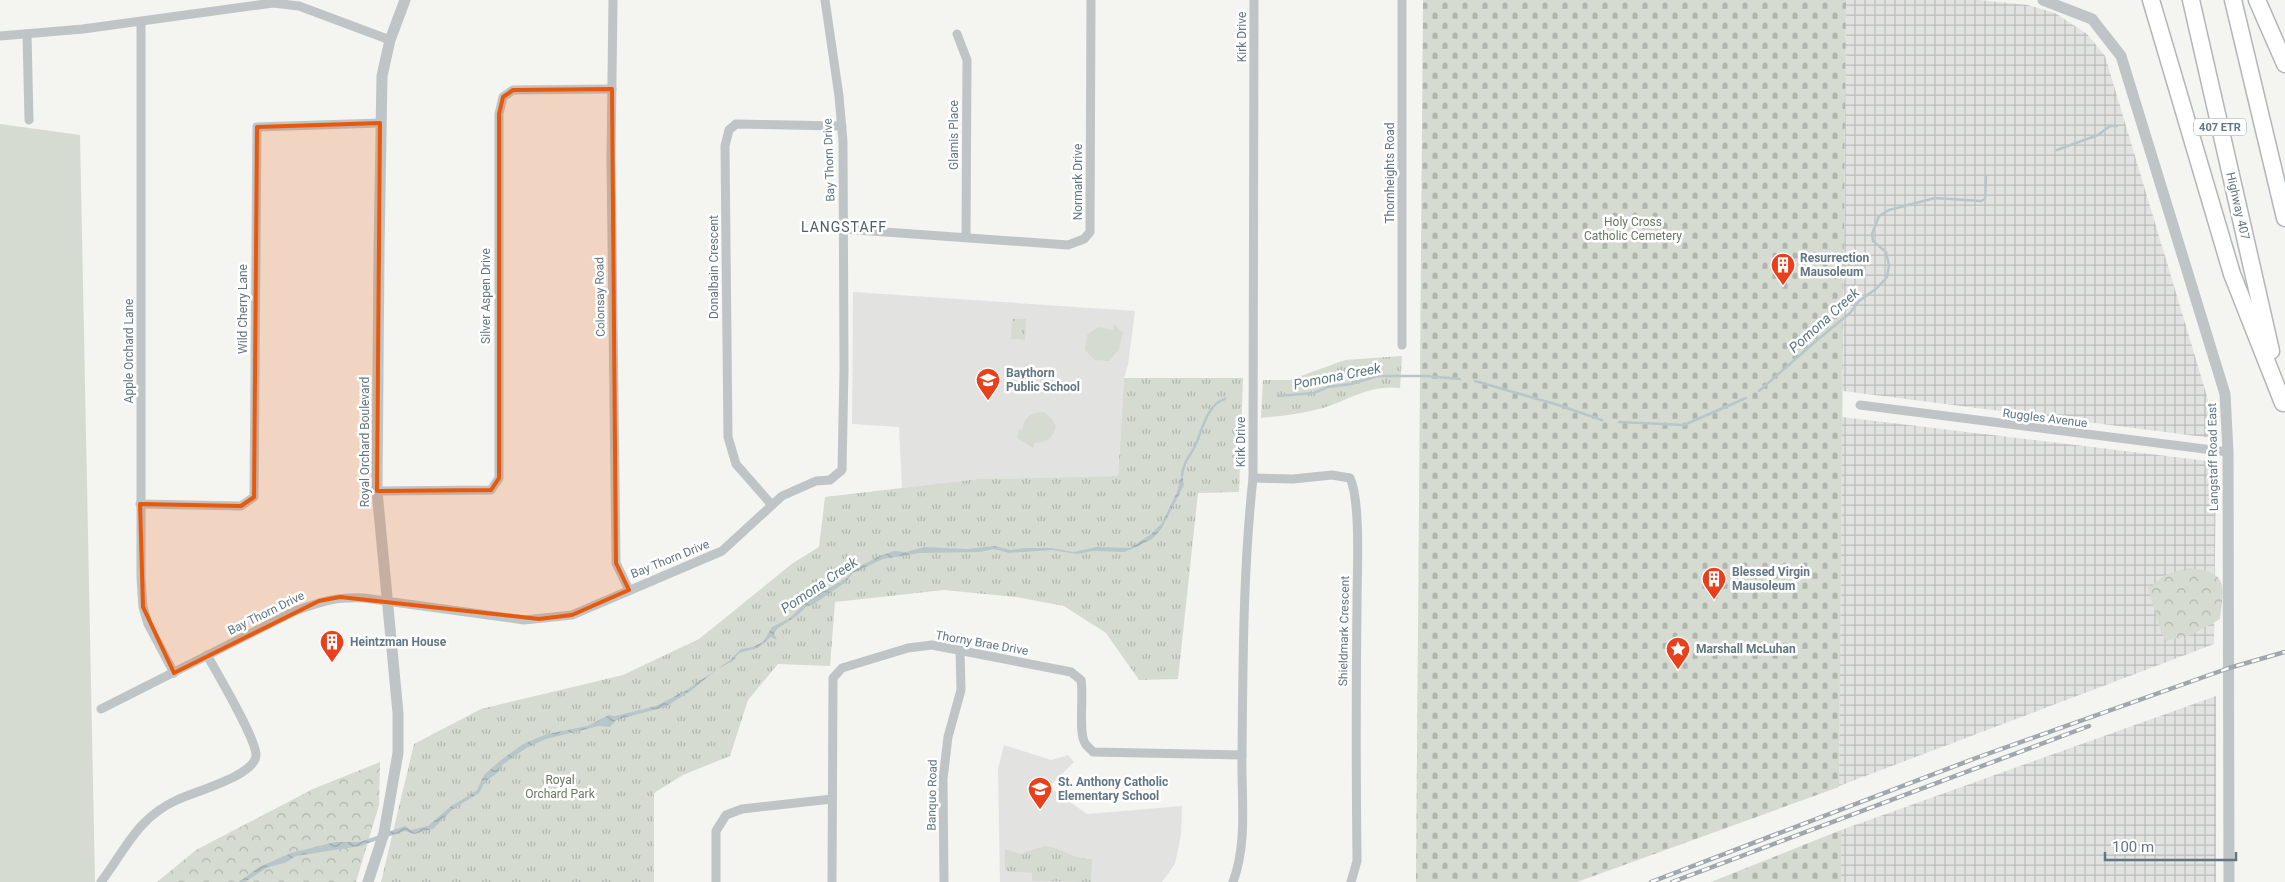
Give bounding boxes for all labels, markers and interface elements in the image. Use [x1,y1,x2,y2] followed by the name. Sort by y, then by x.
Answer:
[1235,12,1249,62] street label: Kirk Drive
[947,100,961,170] street label: Glamis Place
[821,118,837,202] street label: Bay Thorn Drive
[2194,118,2246,136] road number: 407 ETR
[1383,122,1397,224] street label: Thornheights Road
[1071,144,1085,220] street label: Normark Drive
[2223,171,2253,242] street label: Highway 407
[707,215,721,319] street label: Donalbain Crescent
[1584,215,1682,243] park label: Holy Cross Catholic Cemetery
[801,219,887,235] district label: LANGSTAFF
[479,248,493,344] street label: Silver Aspen Drive
[1800,251,1869,279] place label: Resurrection Mausoleum
[1770,252,1796,286] building icon: Resurrection Mausoleum
[592,257,608,337] street label: Colonsay Road
[236,264,250,354] street label: Wild Cherry Lane
[1786,284,1863,356] water label: Pomona Creek
[122,299,136,403] street label: Apple Orchard Lane
[1292,359,1383,392] water label: Pomona Creek
[1006,366,1080,394] place label: Baythorn Public School
[975,367,1001,401] school or university icon: Baythorn Public School
[358,377,372,507] street label: Royal Orchard Boulevard
[2205,403,2221,511] street label: Langstaff Road East
[2002,406,2088,430] street label: Ruggles Avenue
[1234,417,1248,467] street label: Kirk Drive
[629,537,711,581] street label: Bay Thorn Drive
[778,553,861,616] water label: Pomona Creek
[1732,565,1810,593] place label: Blessed Virgin Mausoleum
[1701,566,1727,600] building icon: Blessed Virgin Mausoleum
[1336,576,1352,686] street label: Shieldmark Crescent
[225,588,307,638] street label: Bay Thorn Drive
[934,628,1030,658] street label: Thorny Brae Drive
[319,629,345,663] building icon: Heintzman House
[350,635,447,649] place label: Heintzman House
[1665,636,1691,670] place icon: Marshall McLuhan
[1696,642,1796,656] place label: Marshall McLuhan
[924,759,940,831] street label: Banquo Road
[525,773,596,801] park label: Royal Orchard Park
[1058,775,1168,803] place label: St. Anthony Catholic Elementary School
[1027,776,1053,810] school or university icon: St. Anthony Catholic Elementary School
[2105,830,2236,862] scale bar
[2112,838,2154,856] text: 100 m

